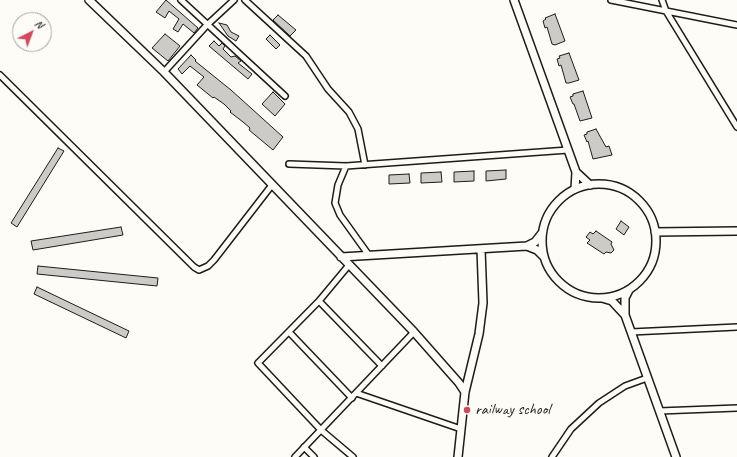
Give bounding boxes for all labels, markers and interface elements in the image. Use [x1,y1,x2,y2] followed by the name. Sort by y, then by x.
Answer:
[12,12,52,52] north arrow
[32,16,47,31] text: N
[475,400,550,420] place label: railway school
[462,405,472,415] marker: railway school

